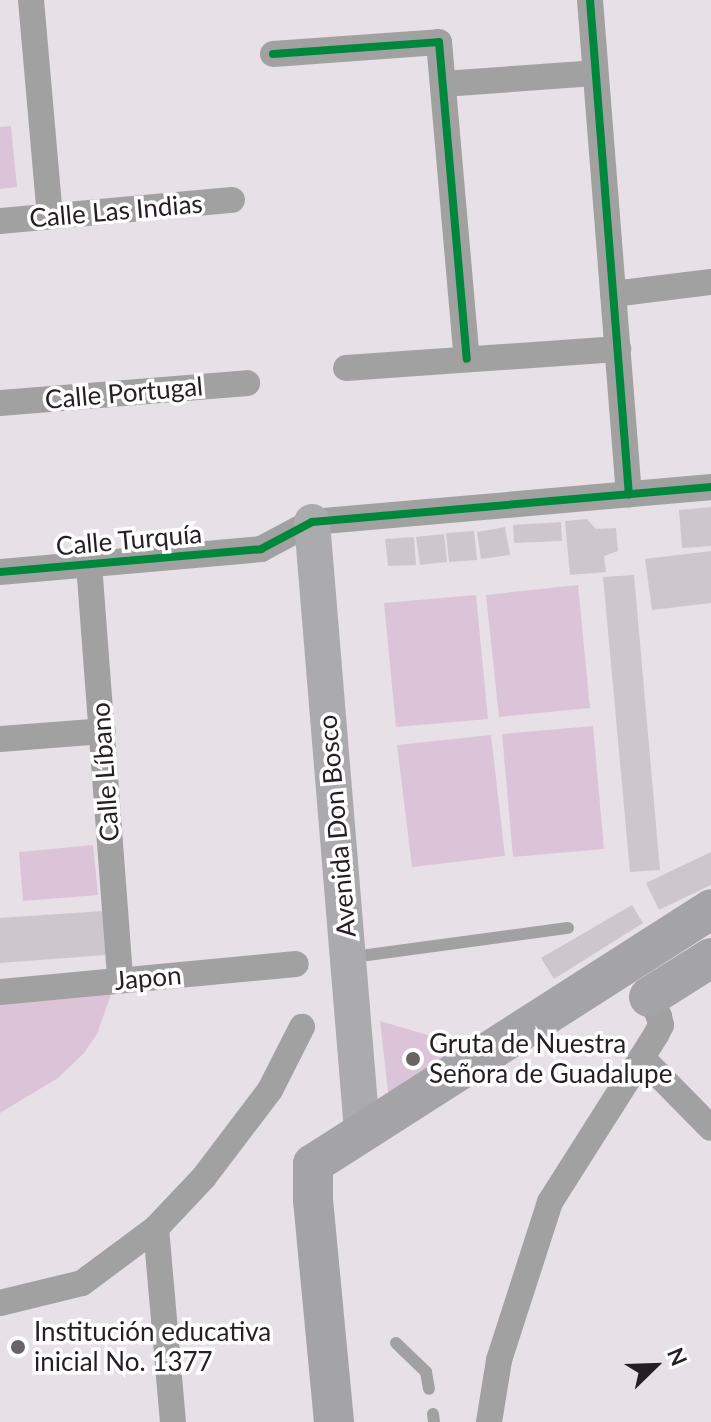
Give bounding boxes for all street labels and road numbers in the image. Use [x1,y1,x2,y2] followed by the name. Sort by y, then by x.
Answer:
[28,188,204,234] street label: Calle Las Indias
[44,371,204,415] street label: Calle Portugal
[54,518,204,562] street label: Calle Turquía
[85,701,125,843] street label: Calle Líbano
[312,713,362,939] street label: Avenida Don Bosco
[113,960,183,996] street label: Japon

